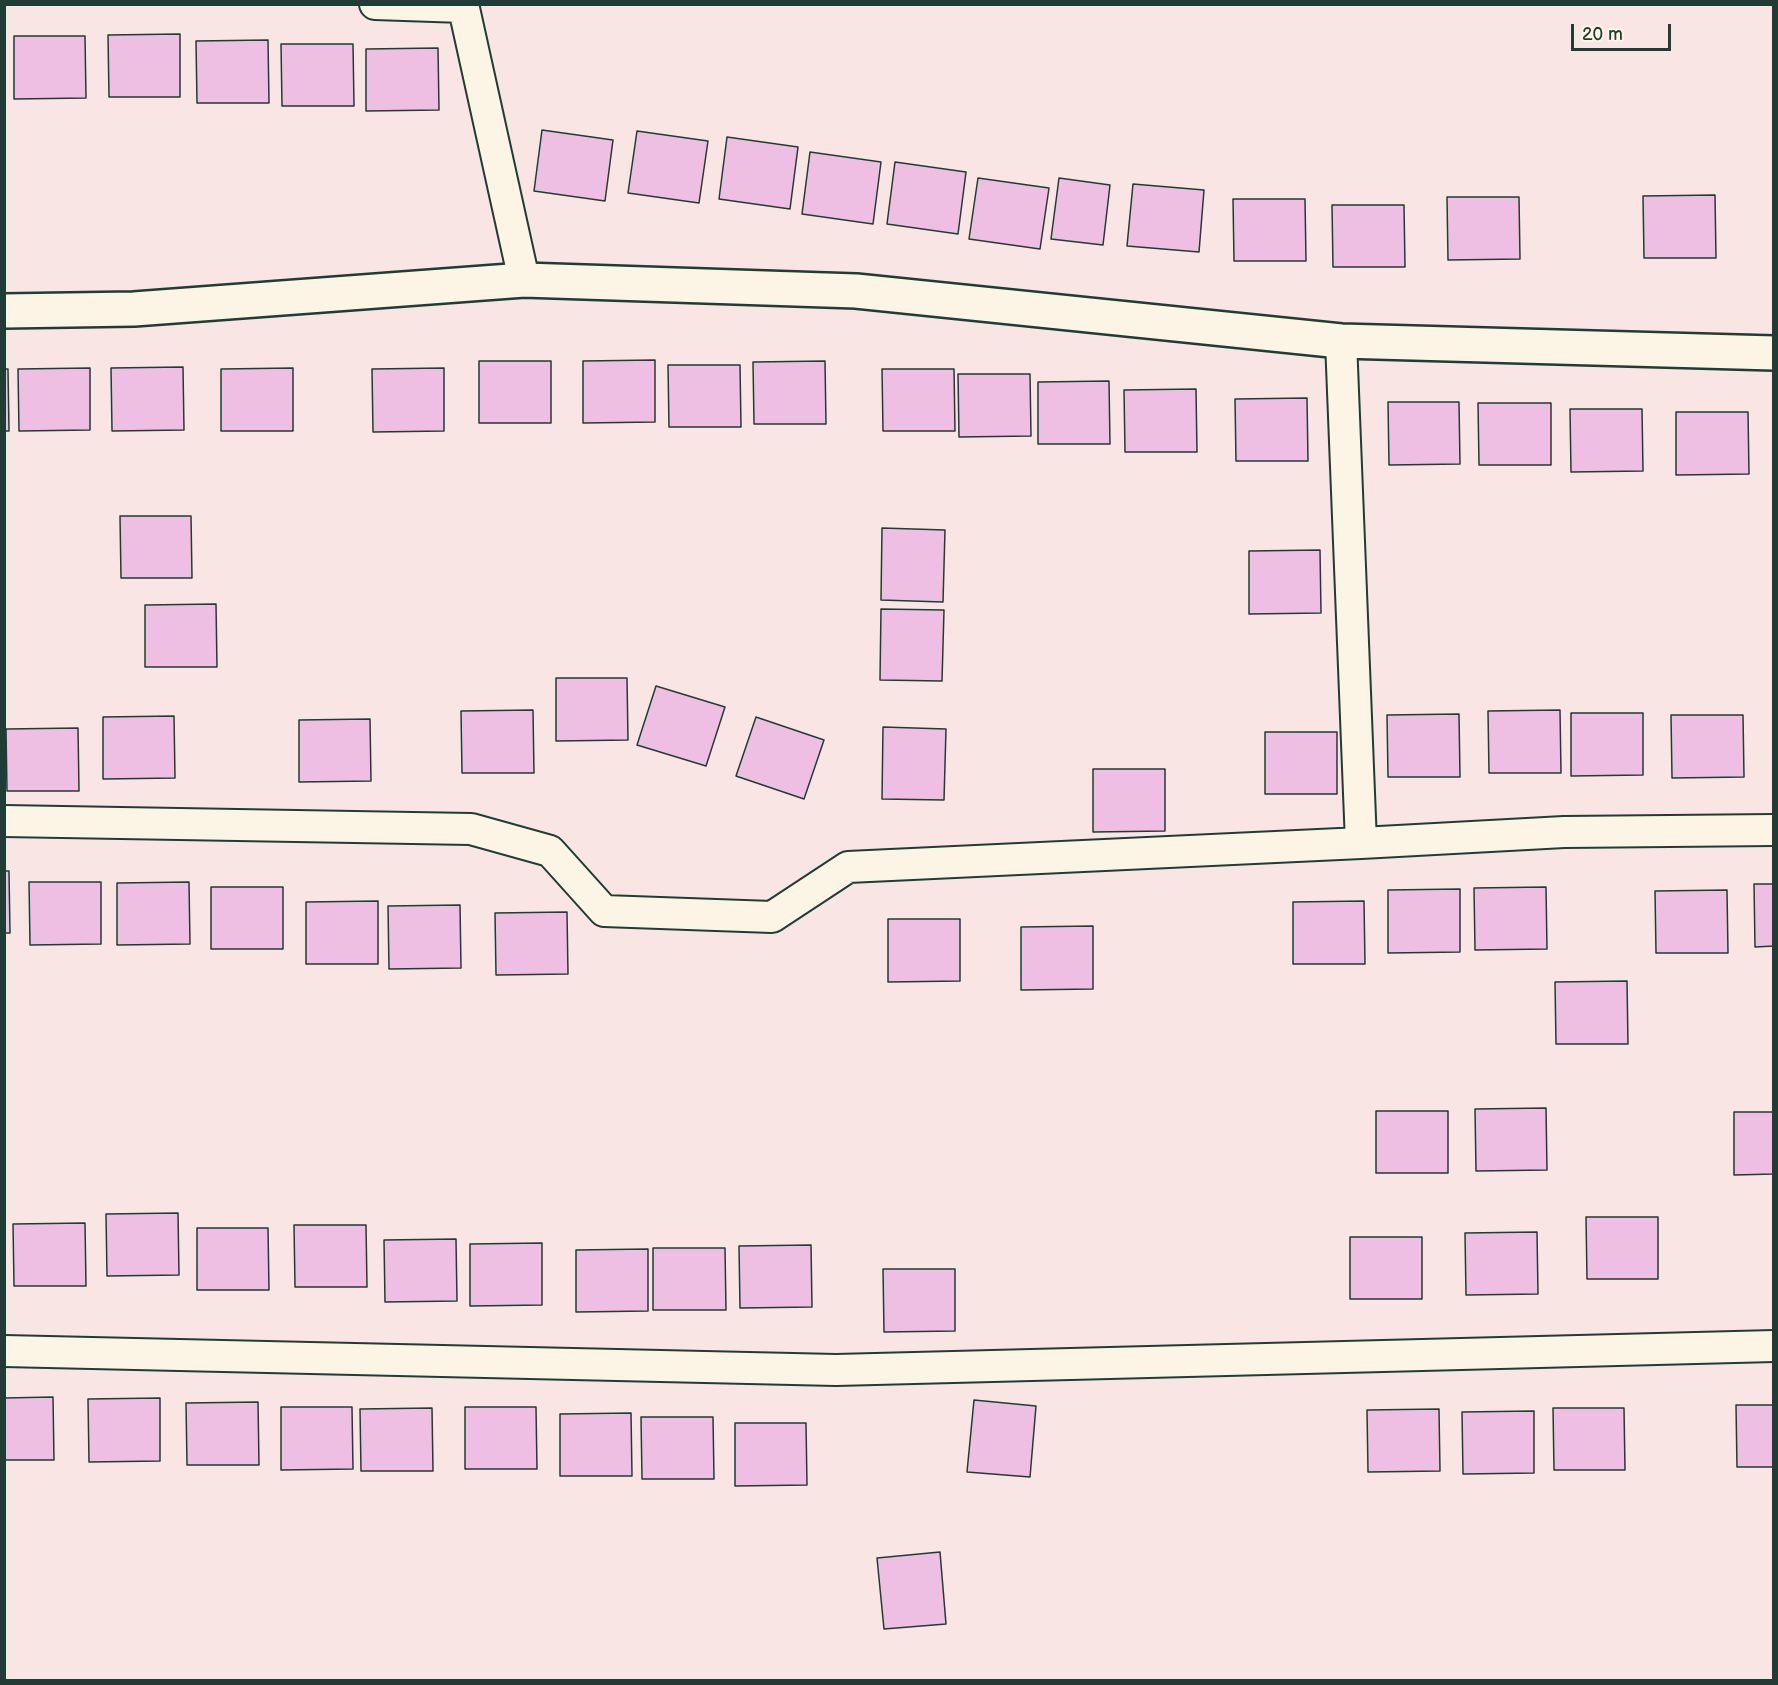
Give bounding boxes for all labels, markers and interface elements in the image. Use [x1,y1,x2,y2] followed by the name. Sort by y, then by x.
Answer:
[1574,12,1674,50] scale bar
[1582,24,1623,45] text: 20 m

